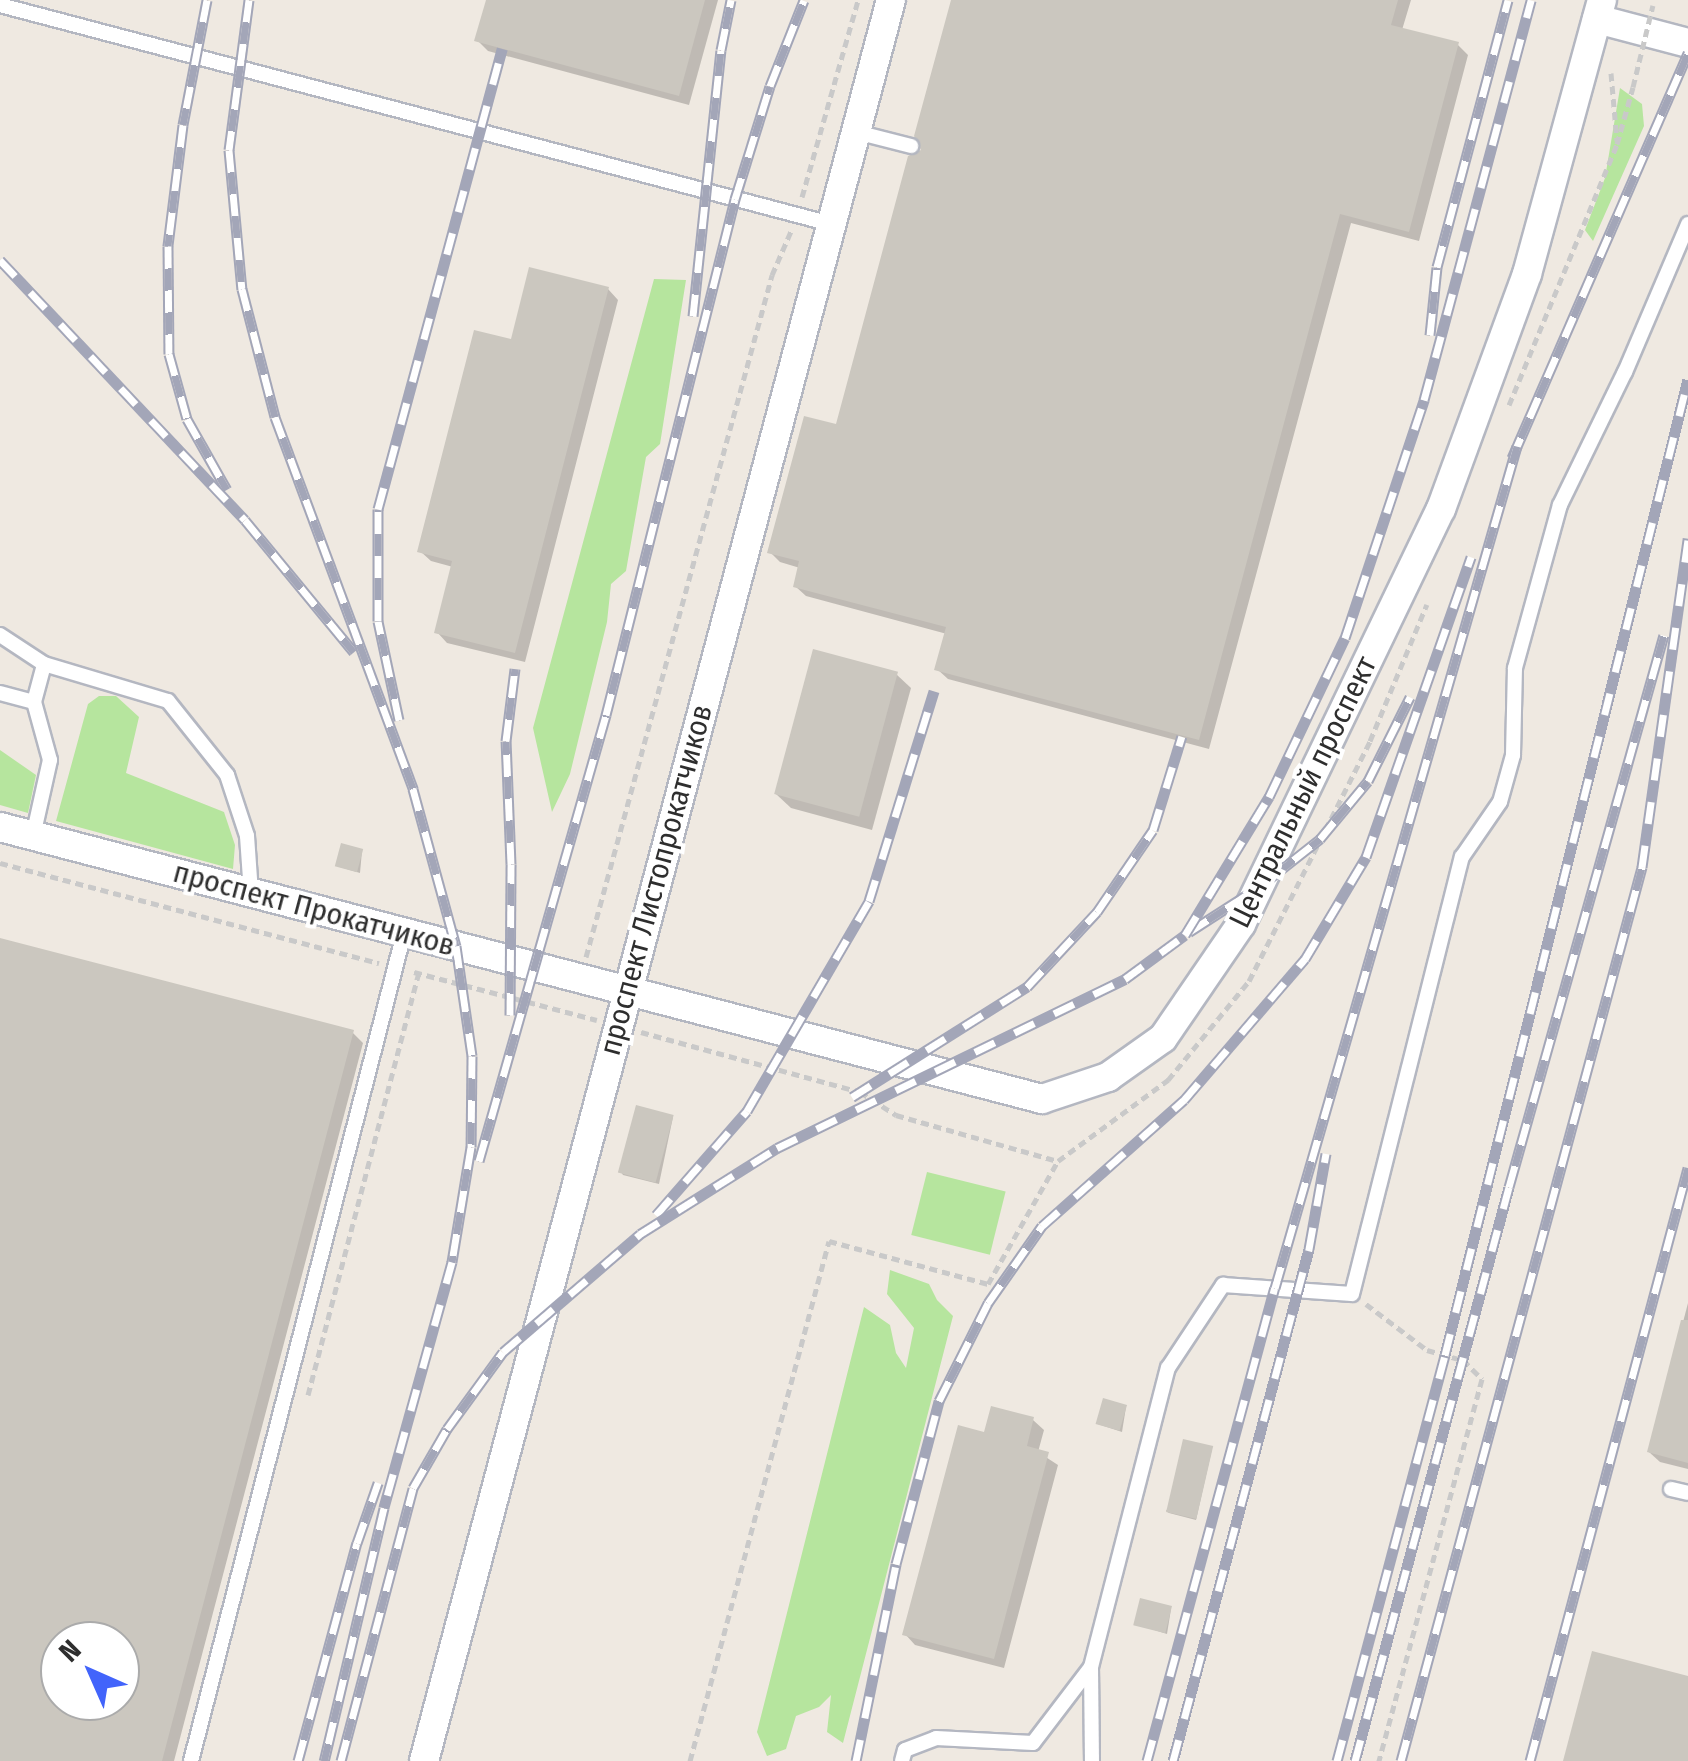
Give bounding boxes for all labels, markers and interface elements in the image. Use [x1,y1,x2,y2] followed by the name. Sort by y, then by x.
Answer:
[1222,650,1384,934] street label: Центральный проспект
[592,701,720,1059] street label: проспект Листопрокатчиков
[169,854,459,964] street label: проспект Прокатчиков
[40,1621,140,1721] north arrow
[52,1633,87,1668] text: N

